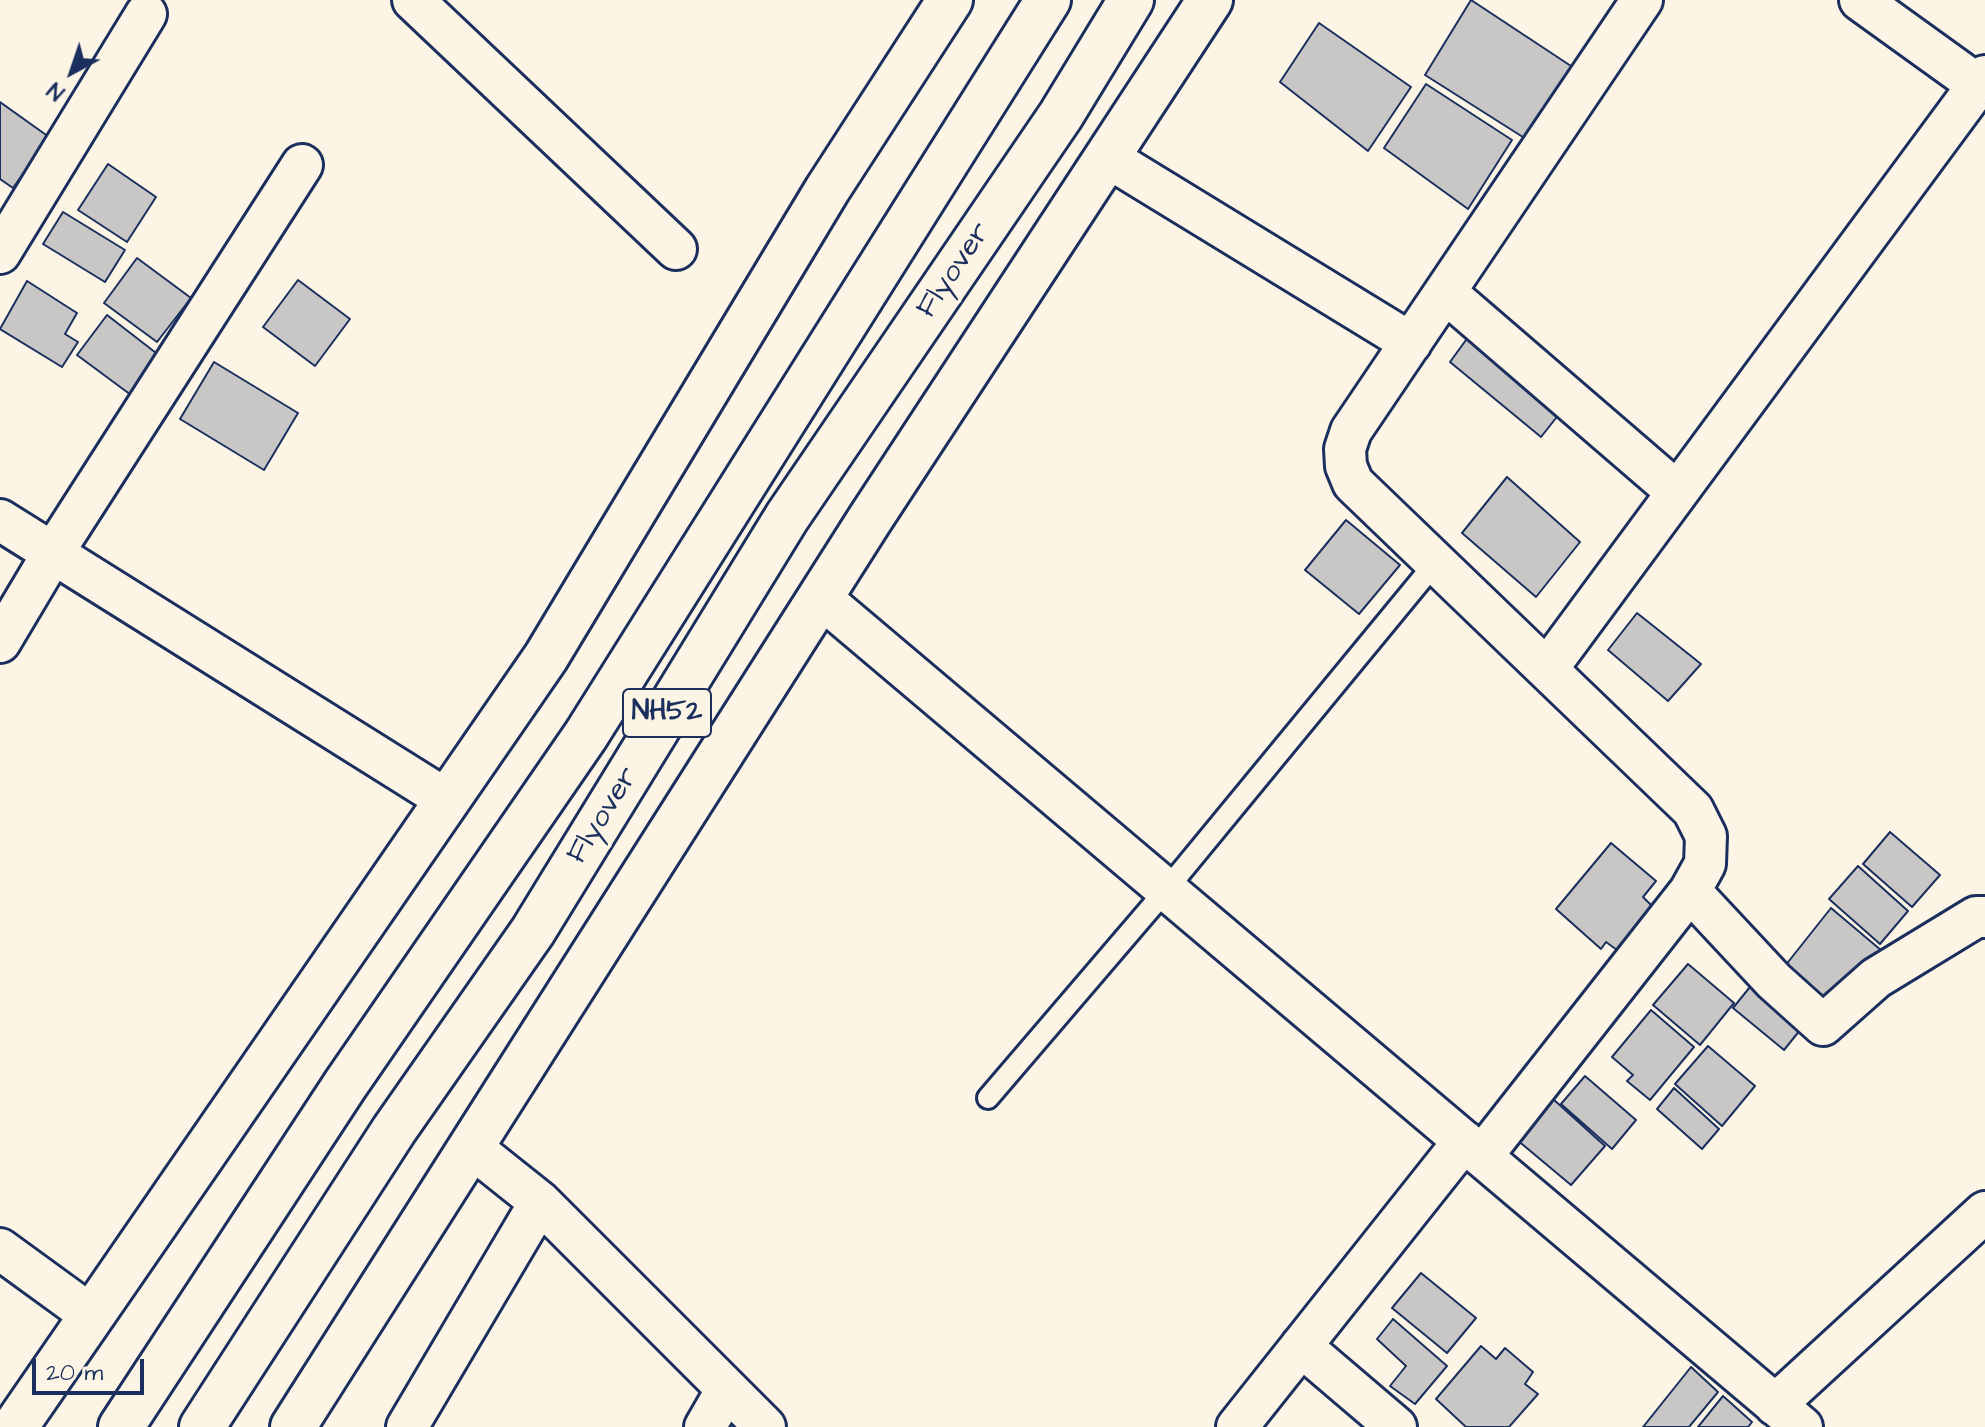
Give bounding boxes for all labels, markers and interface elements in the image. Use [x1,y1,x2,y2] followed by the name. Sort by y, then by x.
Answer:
[32,32,112,112] north arrow
[41,74,72,107] text: N
[910,217,1000,325] street label: Flyover
[623,689,711,737] road number: NH52
[560,761,648,871] street label: Flyover
[36,1343,148,1393] scale bar
[46,1356,103,1390] text: 20 m

